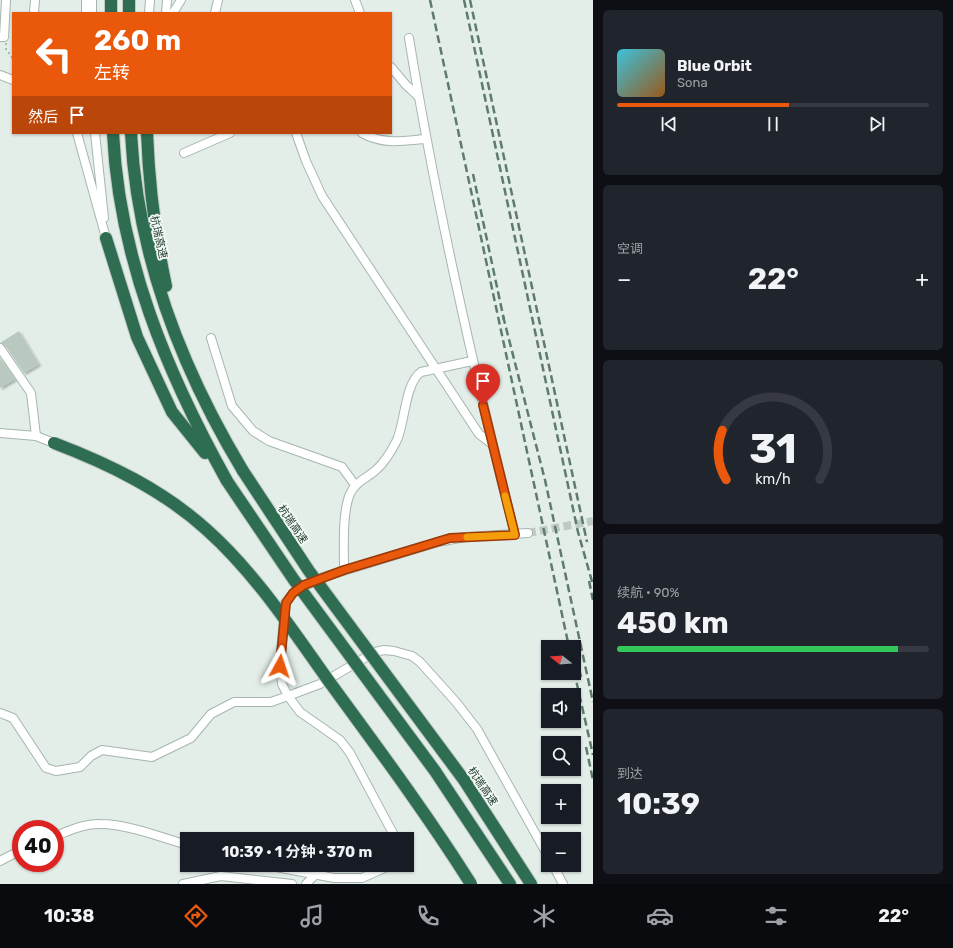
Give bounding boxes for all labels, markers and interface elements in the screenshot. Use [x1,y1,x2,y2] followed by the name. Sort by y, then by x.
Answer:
[94,24,181,57] text: 260 m
[28,28,80,80] icon: left
[677,57,752,75] text: Blue Orbit
[94,62,130,84] text: 左转
[677,75,708,90] text: Sona
[66,104,88,126] icon: arrive
[28,108,58,126] text: 然后
[658,113,680,135] icon: previous
[762,113,784,135] icon: pause
[866,113,888,135] icon: next
[147,214,170,260] street label: 杭瑞高速
[617,241,643,256] text: 空调
[748,261,799,297] text: 22°
[617,266,631,293] text: −
[915,266,929,293] text: +
[466,364,500,405] pin
[472,370,494,392] icon: arrive
[749,424,797,473] text: 31
[755,471,791,488] text: km/h
[275,502,310,546] street label: 杭瑞高速
[617,585,680,600] text: 续航 · 90%
[617,605,729,641] text: 450 km
[541,640,581,680] north arrow
[541,640,581,872] map controls
[259,645,301,687] position arrow
[541,688,581,728] button: sound
[541,736,581,776] button: search
[465,764,500,808] street label: 杭瑞高速
[617,766,643,781] text: 到达
[541,784,581,824] button: +
[617,786,700,822] text: 10:39
[12,820,64,872] speed limit sign: 40
[541,832,581,872] button: −
[222,843,372,861] text: 10:39 · 1 分钟 · 370 m
[182,902,210,930] icon: directions
[298,902,326,930] icon: music
[414,902,442,930] icon: phone
[530,902,558,930] icon: climate
[646,902,674,930] icon: car
[762,902,790,930] icon: filters
[44,905,94,927] text: 10:38
[878,905,909,927] text: 22°

